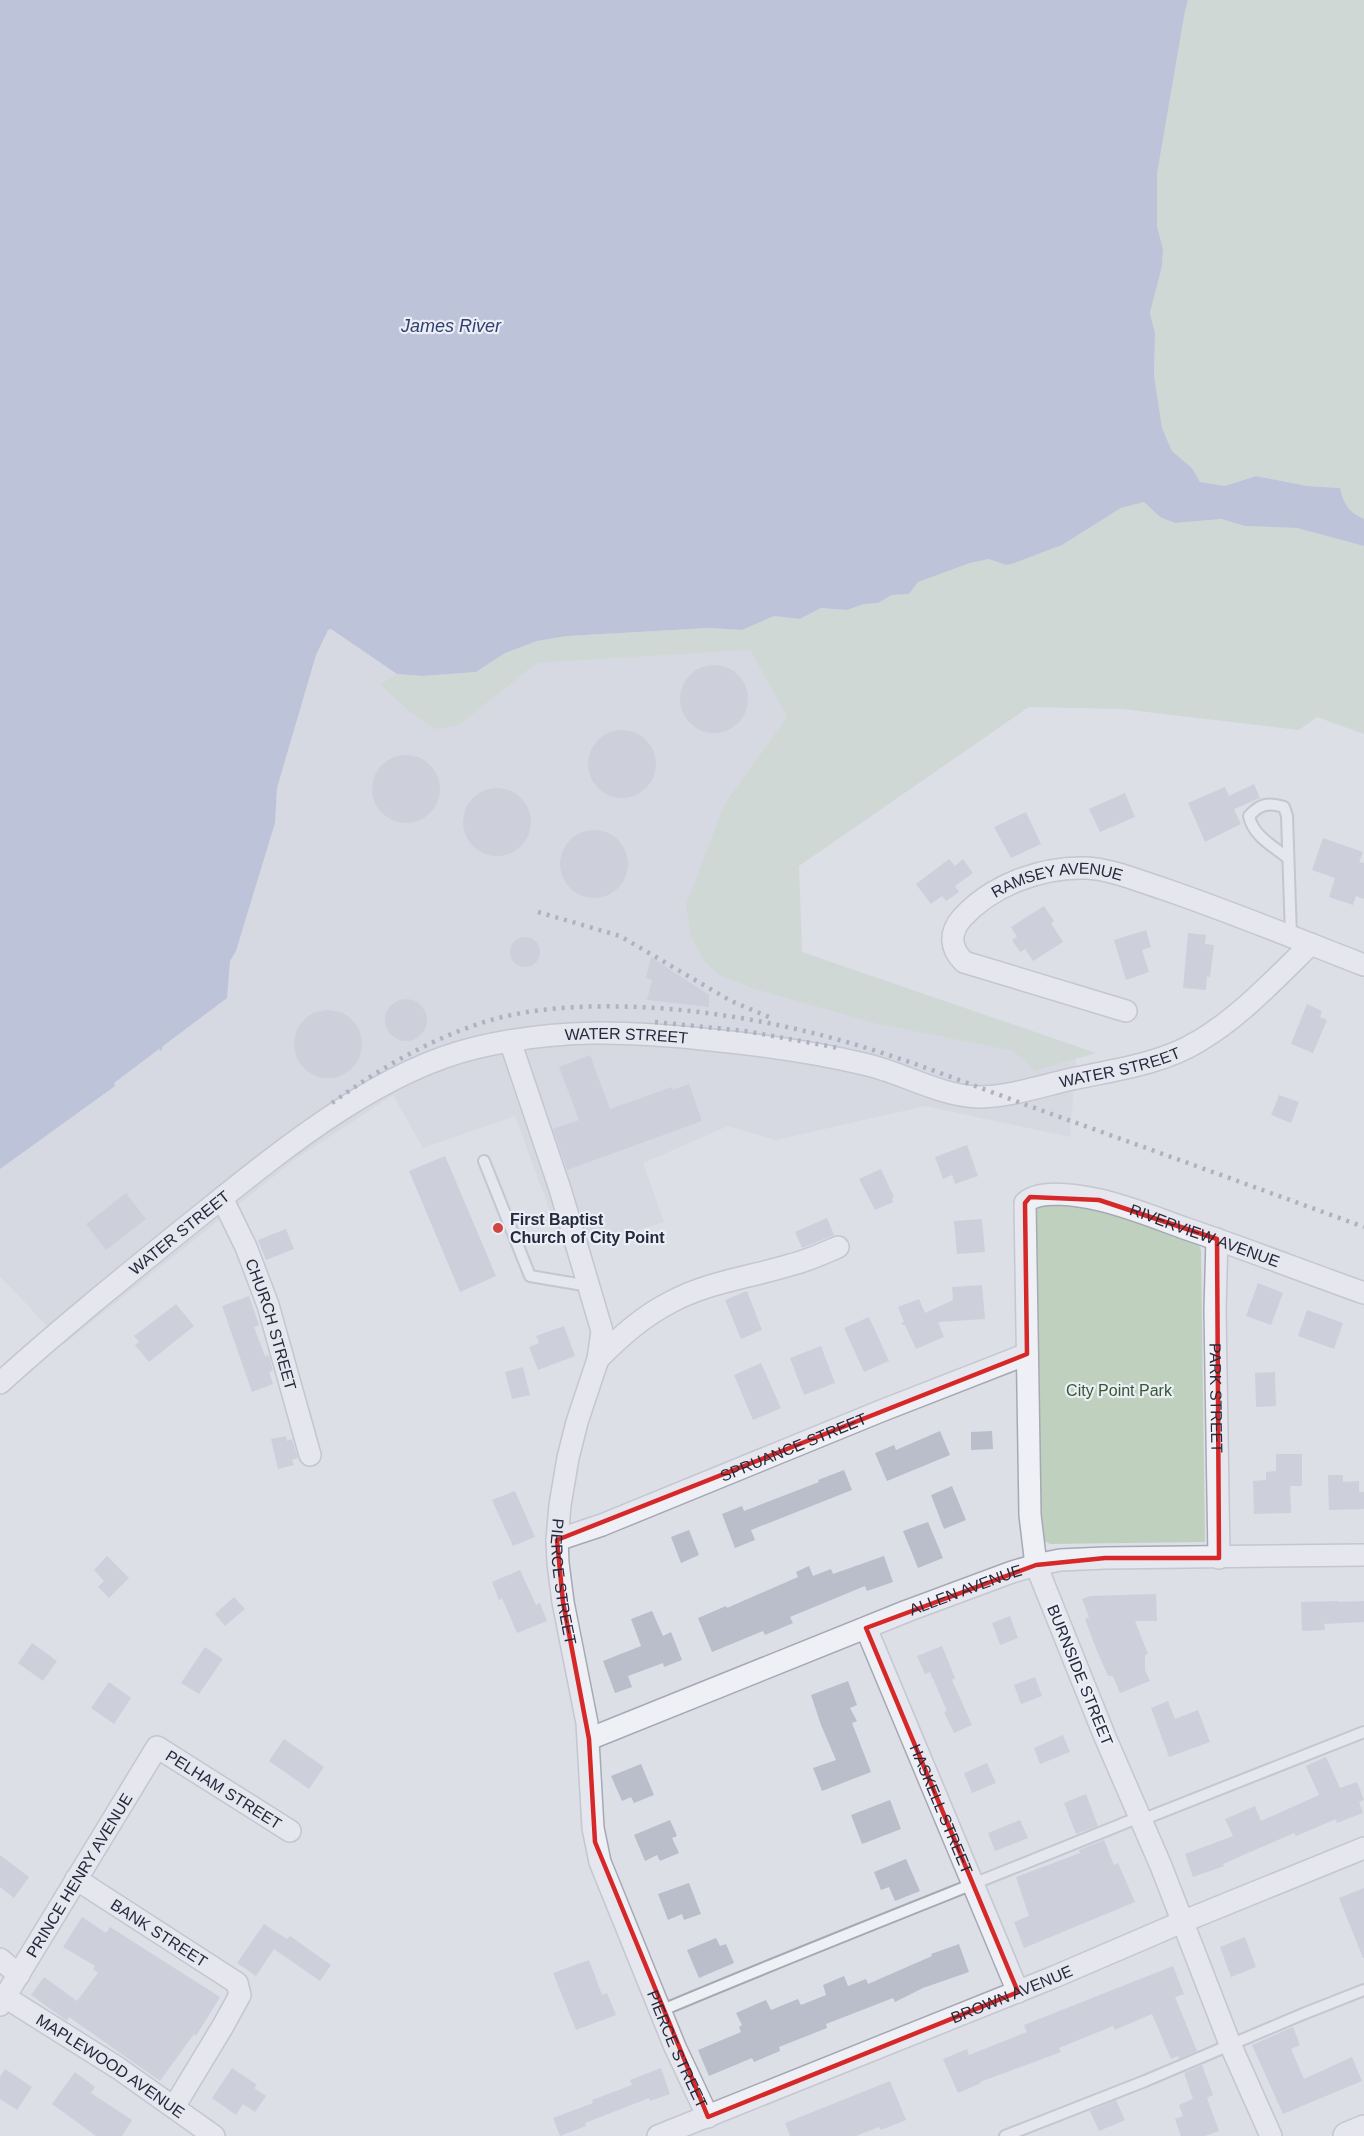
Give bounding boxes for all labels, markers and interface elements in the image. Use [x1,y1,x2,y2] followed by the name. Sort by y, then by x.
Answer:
[400,316,502,336] water label: James River
[988,859,1125,900] street label: RAMSEY AVENUE
[564,1025,689,1046] street label: WATER STREET
[1058,1043,1183,1090] street label: WATER STREET
[126,1187,233,1278] street label: WATER STREET
[1128,1201,1282,1270] street label: RIVERVIEW AVENUE
[510,1211,665,1246] place label: First Baptist Church of City Point
[491,1221,505,1235] marker: First Baptist Church of City Point
[243,1256,300,1392] street label: CHURCH STREET
[1207,1343,1226,1453] street label: PARK STREET
[1066,1382,1173,1399] park label: City Point Park
[718,1409,869,1484] street label: SPRUANCE STREET
[548,1518,580,1646] street label: PIERCE STREET
[907,1561,1024,1618] street label: ALLEN AVENUE
[1044,1602,1116,1748] street label: BURNSIDE STREET
[907,1741,976,1877] street label: HASKELL STREET
[163,1746,285,1832] street label: PELHAM STREET
[23,1790,135,1960] street label: PRINCE HENRY AVENUE
[108,1895,211,1970] street label: BANK STREET
[948,1962,1075,2026] street label: BROWN AVENUE
[644,1988,711,2111] street label: PIERCE STREET
[33,2011,188,2121] street label: MAPLEWOOD AVENUE

